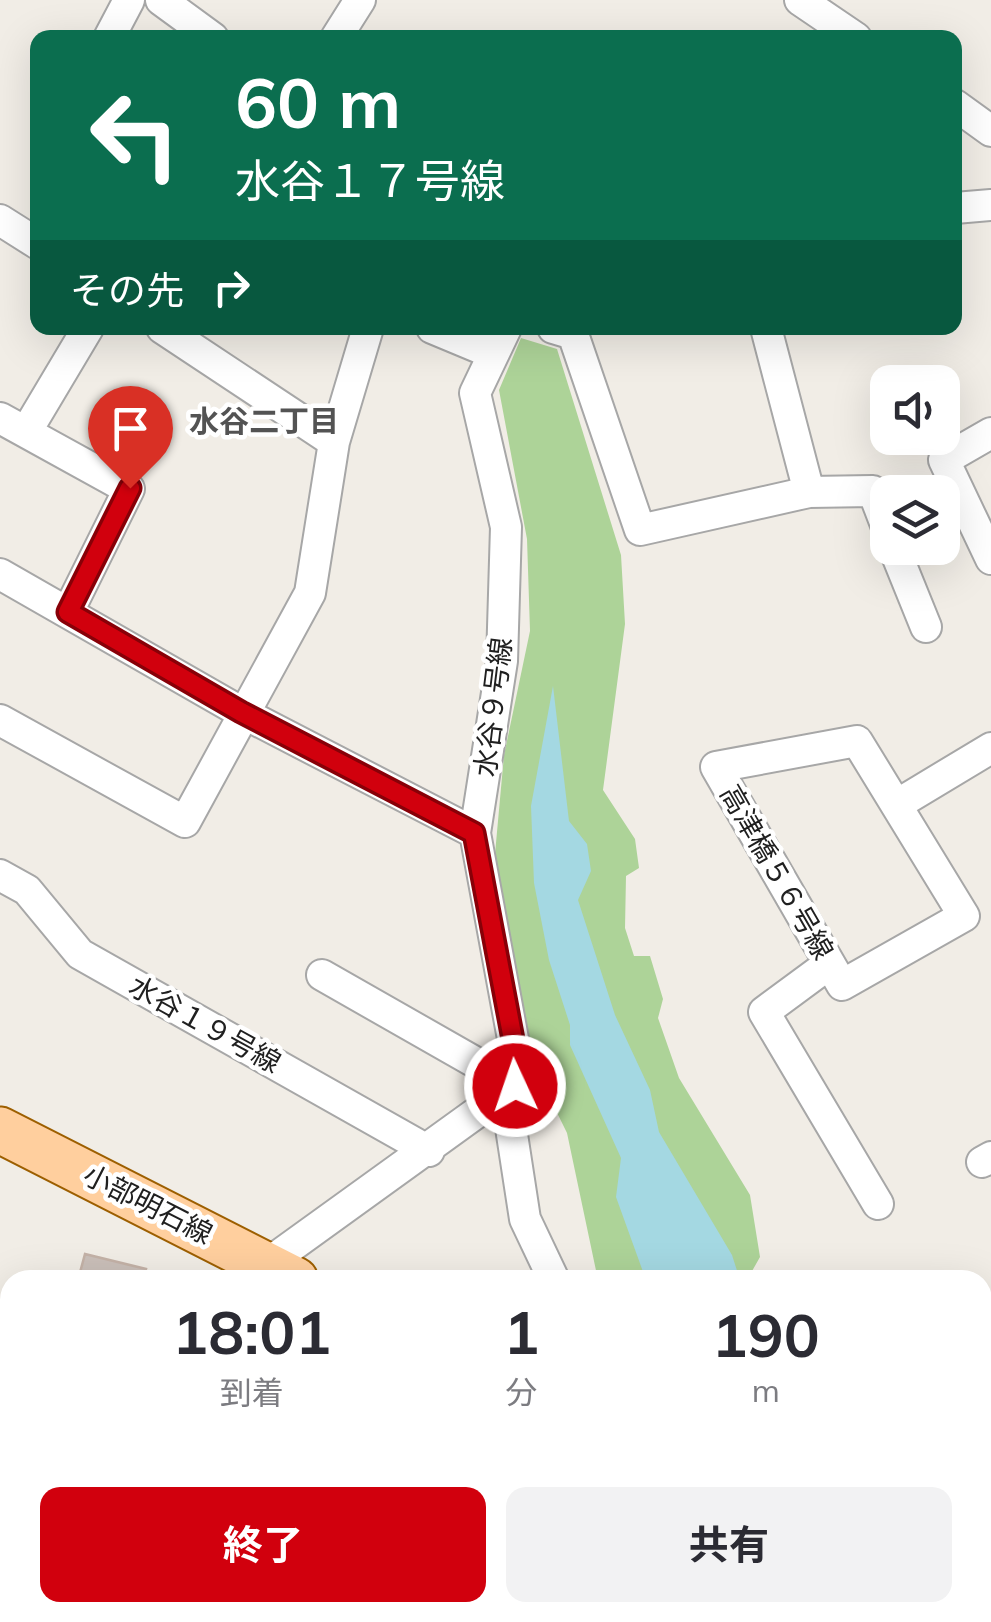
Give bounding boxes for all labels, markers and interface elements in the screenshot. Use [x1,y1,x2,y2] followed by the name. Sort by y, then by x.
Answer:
[235,58,401,146] text: 60 m
[70,70,200,200] icon: left
[235,152,505,208] text: 水谷１７号線
[204,260,259,315] icon: right
[70,266,184,314] text: その先
[870,365,960,565] map controls
[870,365,960,455] button: sound
[88,386,173,489] pin
[103,401,158,456] icon: arrive
[189,402,339,440] district label: 水谷二丁目
[870,475,960,565] button: layers
[467,635,518,779] street label: 水谷９号線
[713,778,842,965] street label: 高津橋５６号線
[123,968,287,1080] street label: 水谷１９号線
[463,1034,567,1138] position arrow
[78,1156,219,1251] street label: 小部明石線
[172,1294,331,1369] text: 18:01
[503,1294,539,1369] text: 1
[712,1297,820,1372] text: 190
[752,1370,780,1410] text: m
[220,1372,284,1412] text: 到着
[505,1372,537,1412] text: 分
[40,1487,486,1602] button: 終了
[506,1487,952,1602] button: 共有

